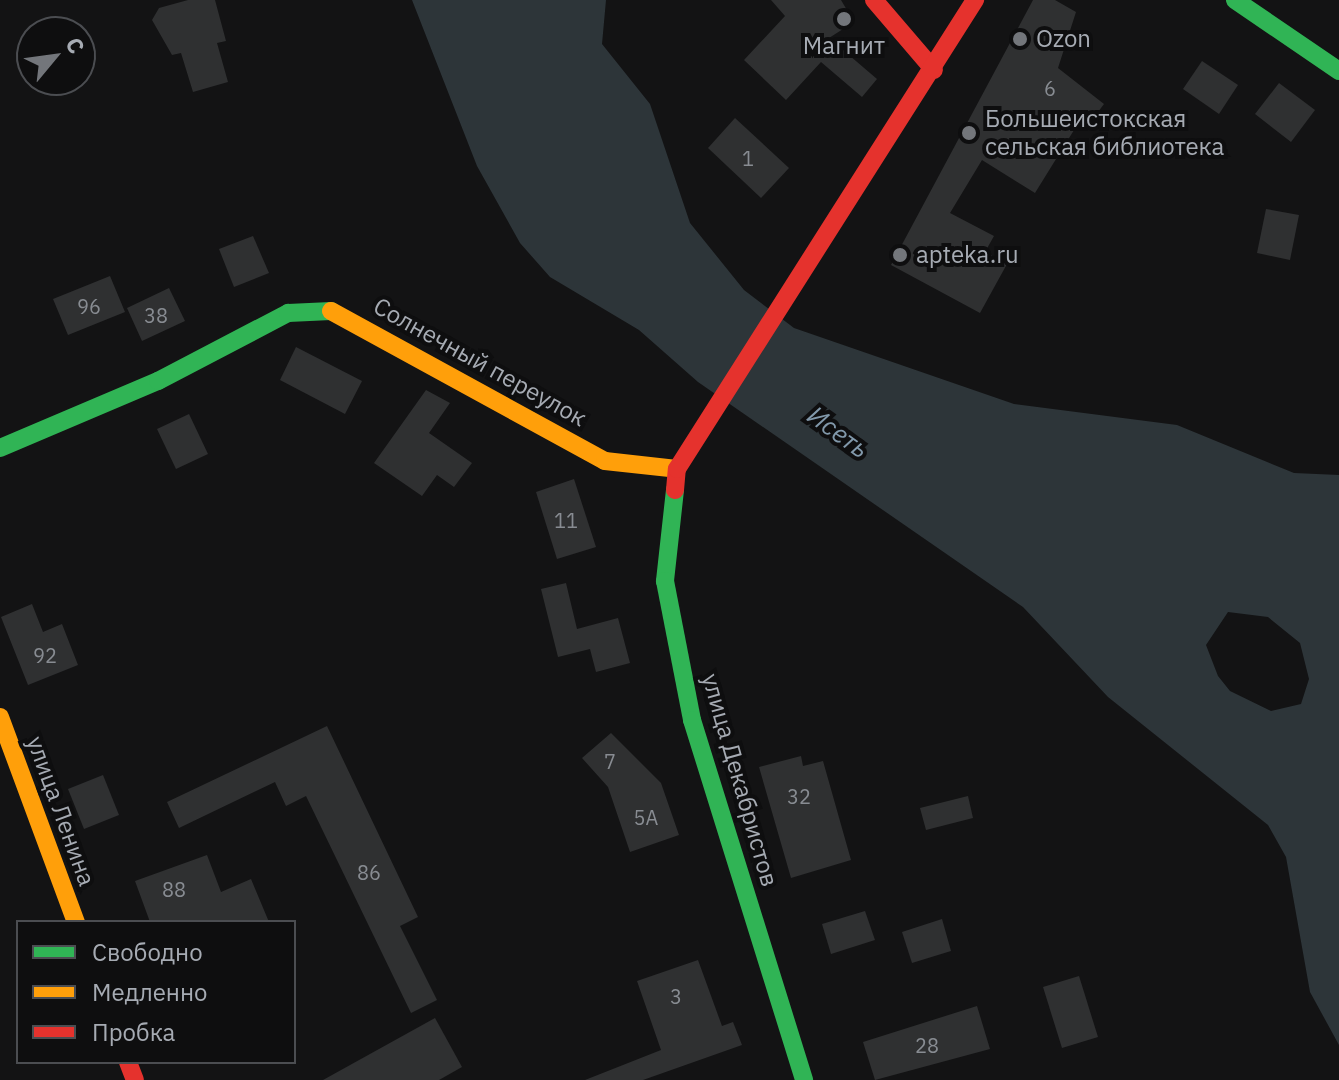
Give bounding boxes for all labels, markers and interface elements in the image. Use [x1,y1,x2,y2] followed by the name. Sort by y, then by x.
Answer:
[835,10,853,28] marker: Магнит
[16,16,96,96] north arrow
[1036,25,1091,53] place label: Ozon
[1011,30,1029,48] marker: Ozon
[60,32,92,58] text: С
[803,32,885,60] place label: Магнит
[1044,76,1056,100] house number: 6
[985,105,1224,161] place label: Большеистокская сельская библиотека
[960,124,978,142] marker: Большеистокская сельская библиотека
[742,146,754,170] house number: 1
[916,241,1019,269] place label: apteka.ru
[891,246,909,264] marker: apteka.ru
[369,291,591,433] street label: Солнечный переулок
[77,294,101,318] house number: 96
[144,303,168,327] house number: 38
[801,399,875,465] water label: Исеть
[554,508,578,532] house number: 11
[33,643,57,667] house number: 92
[696,670,784,890] street label: улица Декабристов
[21,732,101,890] street label: улица Ленина
[604,749,616,773] house number: 7
[787,784,811,808] house number: 32
[634,805,658,829] house number: 5А
[357,860,381,884] house number: 86
[162,877,186,901] house number: 88
[16,920,296,1064] legend
[92,936,203,968] text: Свободно
[92,976,208,1008] text: Медленно
[670,984,682,1008] house number: 3
[92,1016,175,1048] text: Пробка
[915,1033,939,1057] house number: 28

